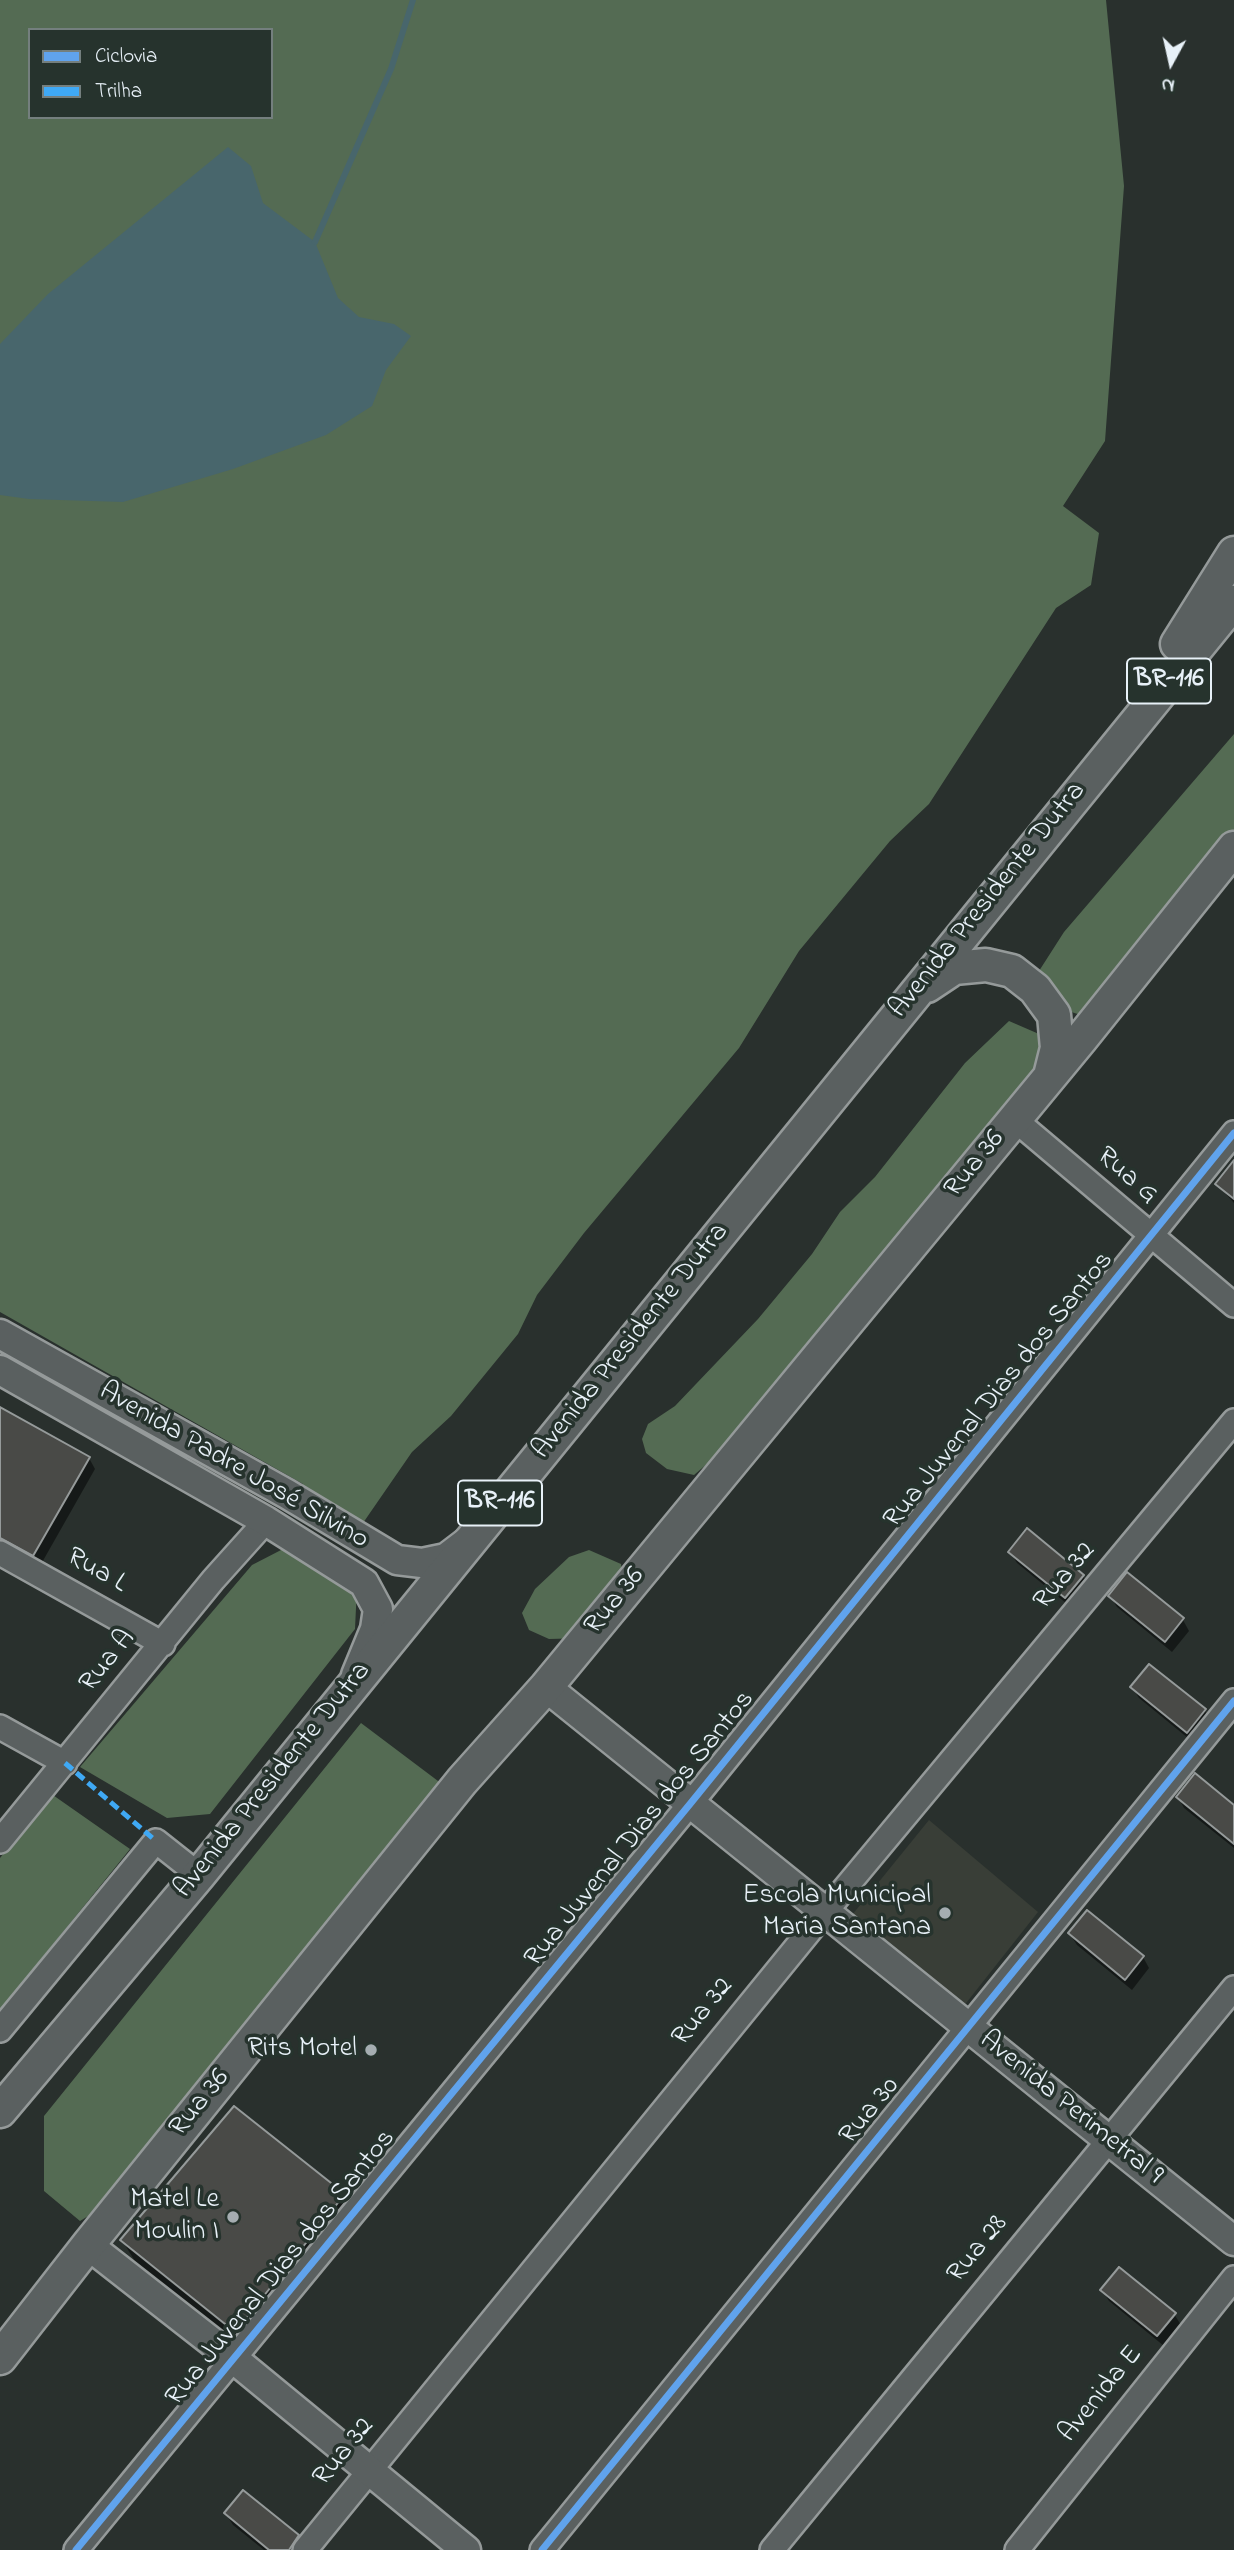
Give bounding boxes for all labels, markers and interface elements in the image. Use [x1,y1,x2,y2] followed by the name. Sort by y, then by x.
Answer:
[28,28,273,119] legend
[1136,28,1206,98] north arrow
[95,42,157,72] text: Ciclovia
[1160,70,1176,99] text: N
[95,77,142,107] text: Trilha
[1127,659,1211,704] road number: BR-116
[883,776,1095,1026] street label: Avenida Presidente Dutra
[939,1124,1013,1206] street label: Rua 36
[1088,1141,1164,1213] street label: Rua G
[526,1217,738,1467] street label: Avenida Presidente Dutra
[878,1246,1122,1536] street label: Rua Juvenal Dias dos Santos
[92,1376,374,1558] street label: Avenida Padre José Silvino
[458,1480,542,1526] road number: BR-116
[1028,1536,1104,1618] street label: Rua 32
[60,1542,132,1602] street label: Rua L
[579,1561,653,1643] street label: Rua 36
[74,1624,144,1700] street label: Rua A
[168,1656,380,1906] street label: Avenida Presidente Dutra
[519,1685,763,1975] street label: Rua Juvenal Dias dos Santos
[743,1880,931,1946] place label: Escola Municipal Maria Santana
[937,1905,953,1921] marker: Escola Municipal Maria Santana
[666,1972,742,2054] street label: Rua 32
[971,2025,1169,2193] street label: Avenida Perimetral 9
[248,2033,357,2067] place label: Rits Motel
[363,2042,379,2058] marker: Rits Motel
[164,2063,238,2145] street label: Rua 36
[834,2071,908,2153] street label: Rua 30
[160,2124,404,2414] street label: Rua Juvenal Dias dos Santos
[130,2184,219,2250] place label: Matel Le Moulin I
[225,2209,241,2225] marker: Matel Le Moulin I
[941,2209,1017,2291] street label: Rua 28
[1053,2340,1151,2450] street label: Avenida E
[307,2412,383,2494] street label: Rua 32

